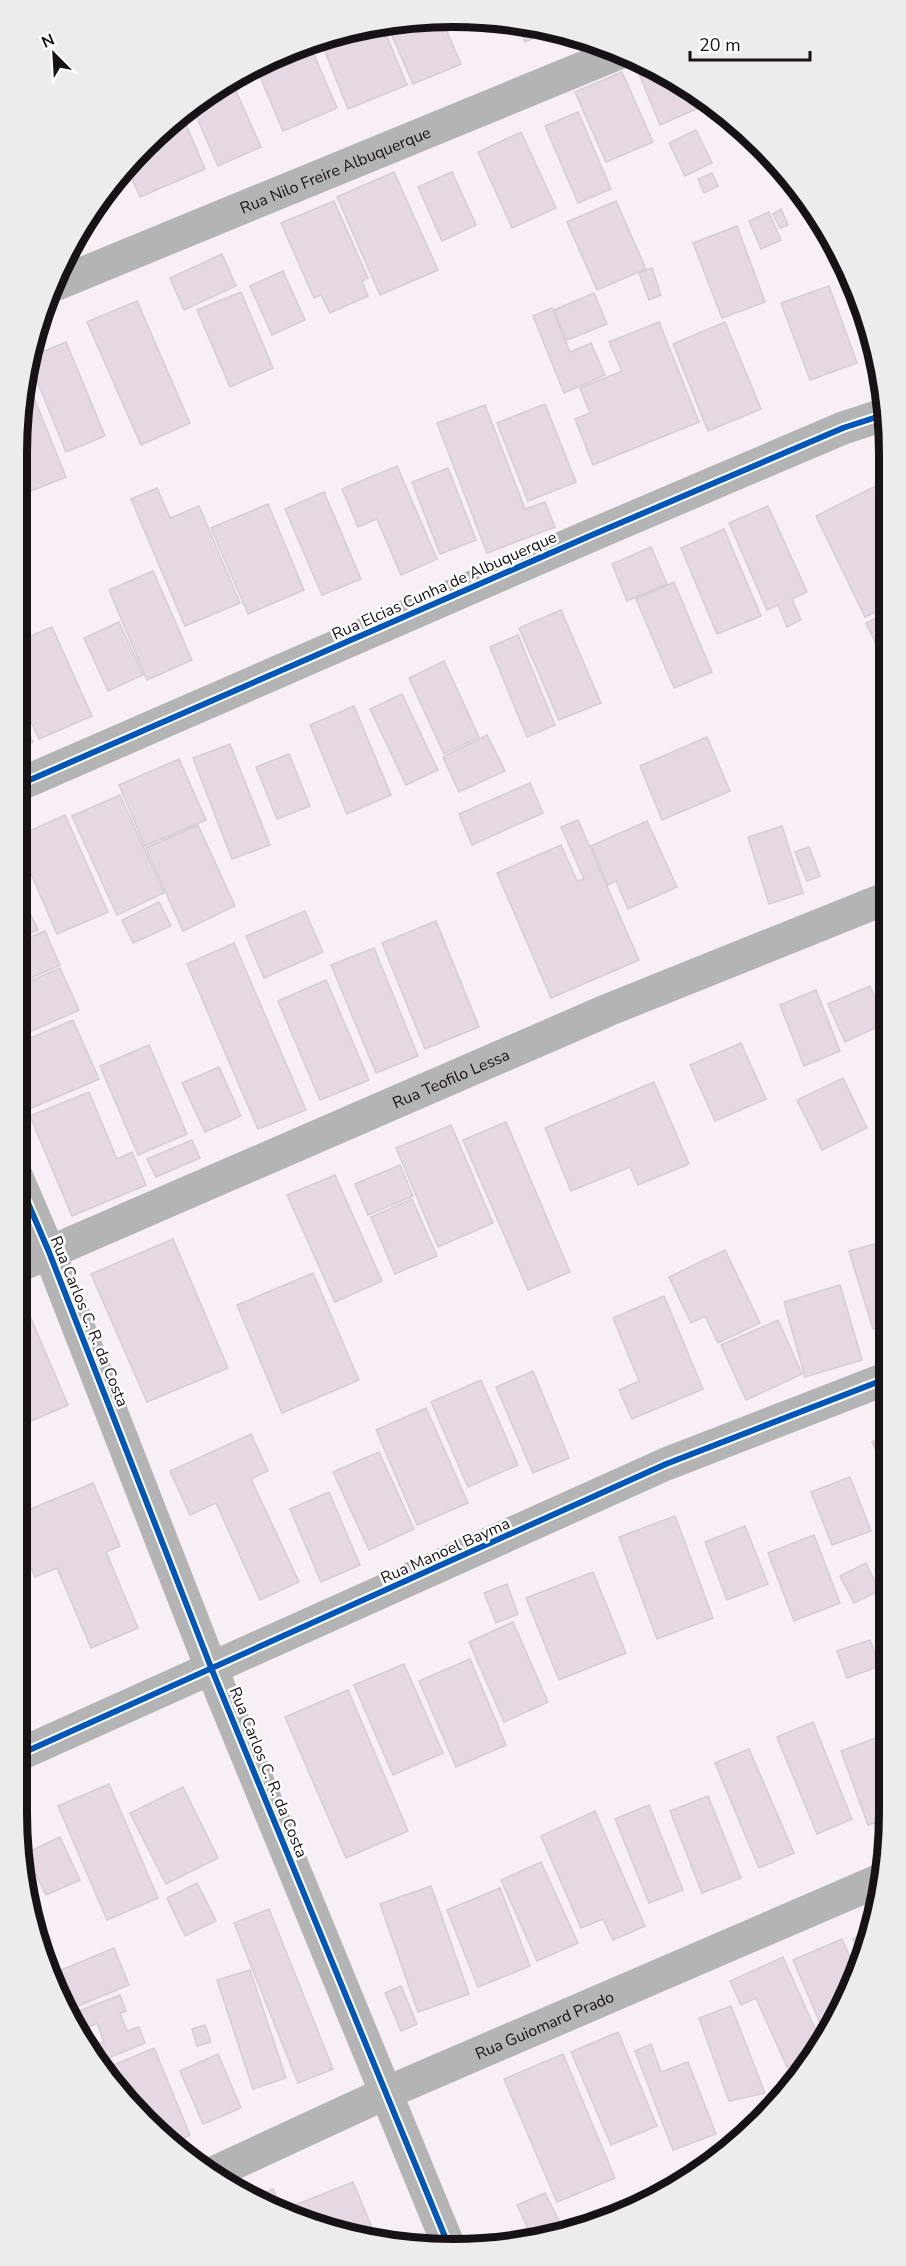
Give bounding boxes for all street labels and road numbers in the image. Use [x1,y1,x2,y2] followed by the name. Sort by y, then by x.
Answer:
[237,122,434,220] street label: Rua Nilo Freire Albuquerque
[329,526,560,646] street label: Rua Elcias Cunha de Albuquerque
[389,1044,513,1114] street label: Rua Teofilo Lessa
[45,1233,133,1410] street label: Rua Carlos C. R. da Costa
[377,1513,514,1589] street label: Rua Manoel Bayma
[224,1684,312,1861] street label: Rua Carlos C. R. da Costa
[472,1986,618,2065] street label: Rua Guiomard Prado

